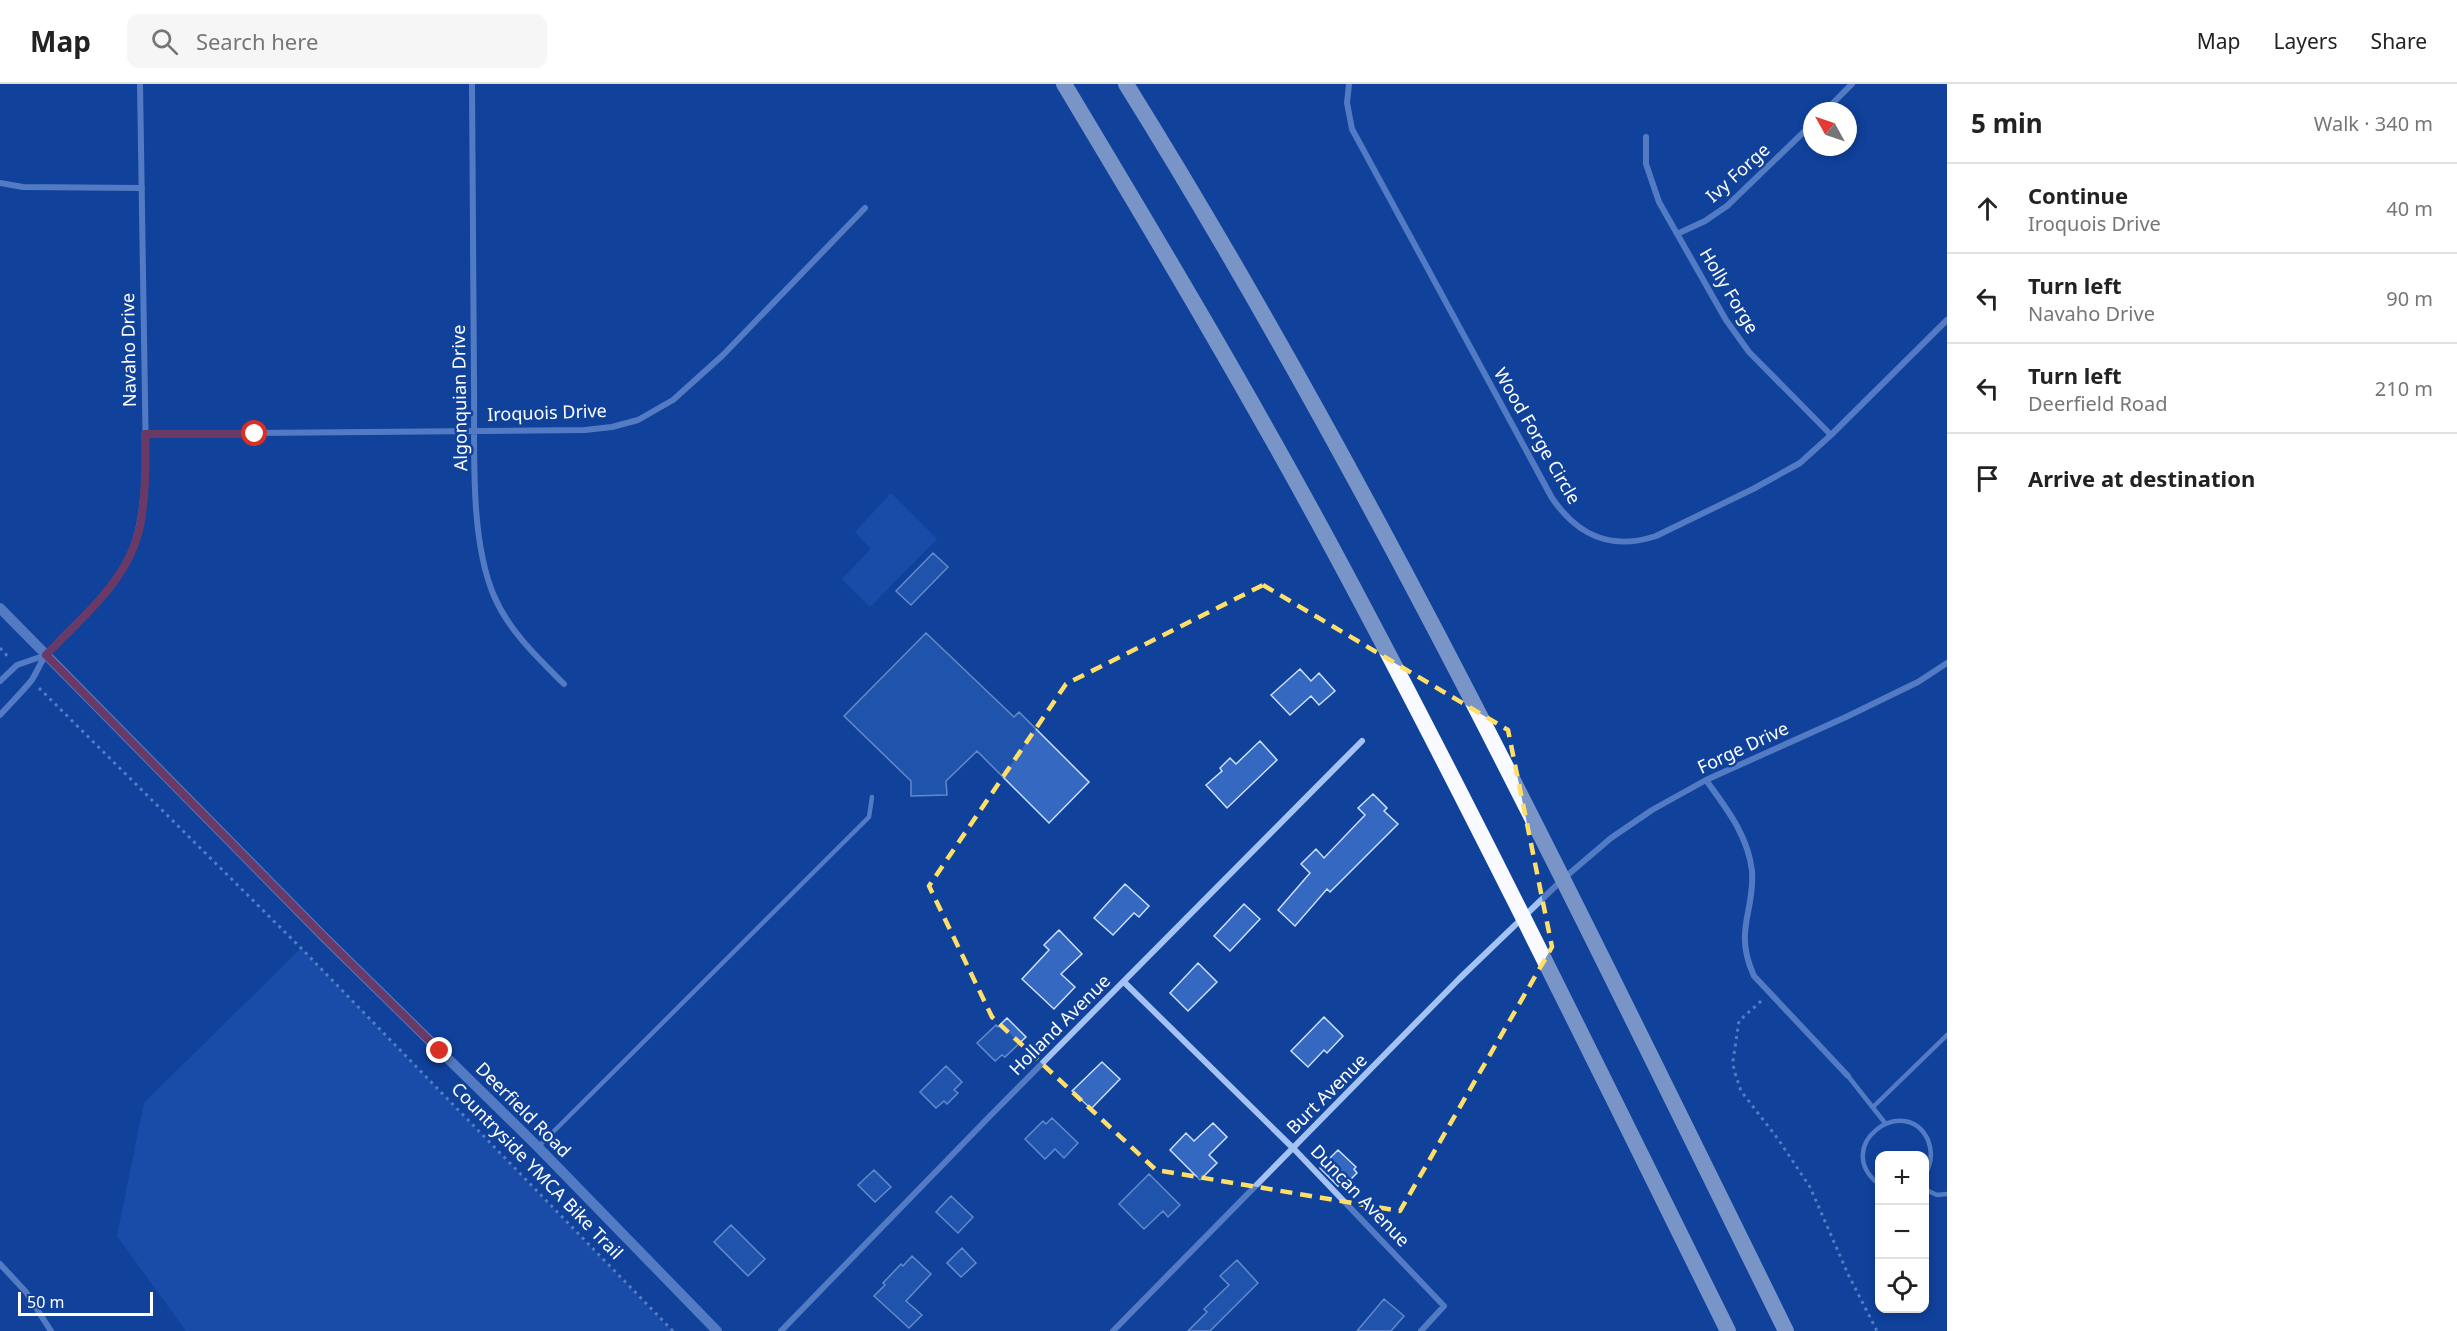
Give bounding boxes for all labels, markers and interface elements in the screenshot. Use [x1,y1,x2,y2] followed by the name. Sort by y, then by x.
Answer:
[127,14,547,68] search box
[30,22,91,60] text: Map
[148,25,181,58] icon: search
[196,26,318,56] text: Search here
[2197,27,2241,55] text: Map
[2274,27,2338,55] text: Layers
[2371,27,2427,55] text: Share
[1803,102,1857,156] north arrow
[1971,105,2043,141] text: 5 min
[2314,110,2433,137] text: Walk · 340 m
[1700,137,1774,207] street label: Ivy Forge
[2028,180,2128,210] text: Continue
[1971,192,2004,225] icon: ahead
[2386,195,2433,222] text: 40 m
[2028,210,2161,237] text: Iroquois Drive
[1695,243,1765,338] street label: Holly Forge
[2028,270,2122,300] text: Turn left
[1971,282,2004,315] icon: left
[2386,285,2433,312] text: 90 m
[115,293,141,407] street label: Navaho Drive
[2028,300,2155,327] text: Navaho Drive
[446,325,472,471] street label: Algonquian Drive
[2028,360,2122,390] text: Turn left
[1489,363,1587,508] street label: Wood Forge Circle
[1971,372,2004,405] icon: left
[2375,375,2433,402] text: 210 m
[2028,390,2167,417] text: Deerfield Road
[487,398,607,426] street label: Iroquois Drive
[241,420,267,446] route start
[1971,462,2004,495] icon: arrive
[2028,463,2255,493] text: Arrive at destination
[1693,716,1792,779] street label: Forge Drive
[1004,969,1115,1080] street label: Holland Avenue
[426,1037,452,1063] route end
[1281,1048,1372,1139] street label: Burt Avenue
[471,1056,577,1162] street label: Deerfield Road
[447,1077,629,1264] street label: Countryside YMCA Bike Trail
[1306,1139,1416,1252] street label: Duncan Avenue
[1875,1151,1929,1313] map controls
[1875,1151,1929,1205] button: +
[1875,1205,1929,1259] button: −
[1875,1259,1929,1313] button: locate
[18,1289,153,1316] scale bar
[27,1291,64,1313] text: 50 m

